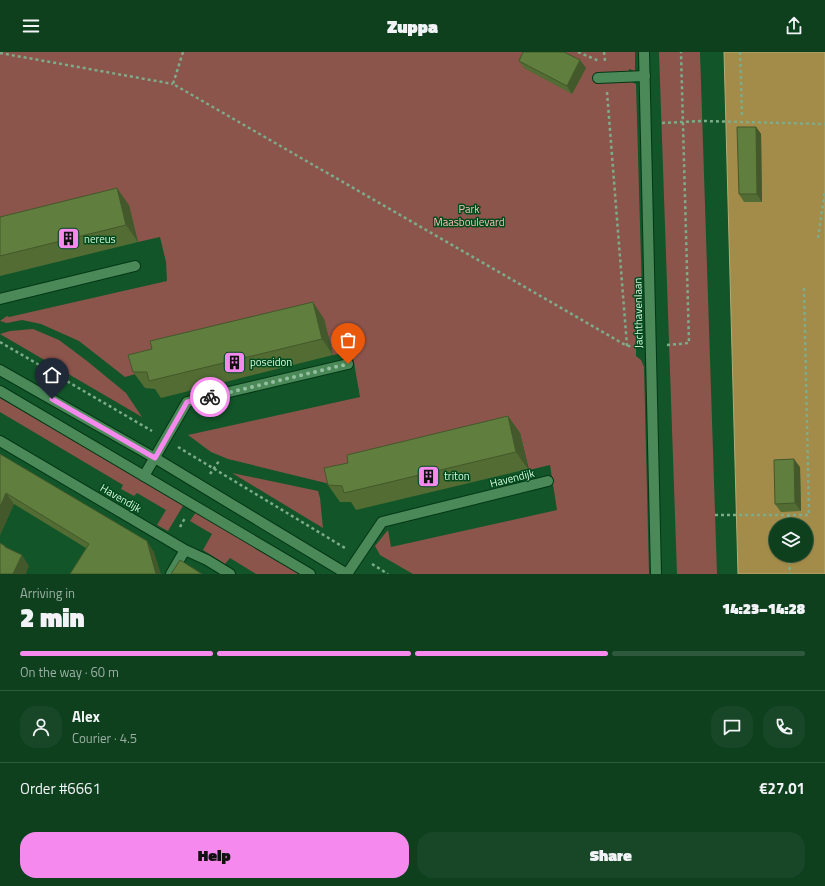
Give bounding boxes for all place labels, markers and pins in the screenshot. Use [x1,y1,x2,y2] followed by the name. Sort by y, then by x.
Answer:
[55,226,81,252] building icon: nereus
[84,231,116,247] place label: nereus
[331,323,365,364] pin
[221,349,247,375] building icon: poseidon
[250,354,292,370] place label: poseidon
[35,358,69,399] pin
[416,463,442,489] building icon: triton
[444,468,470,484] place label: triton

